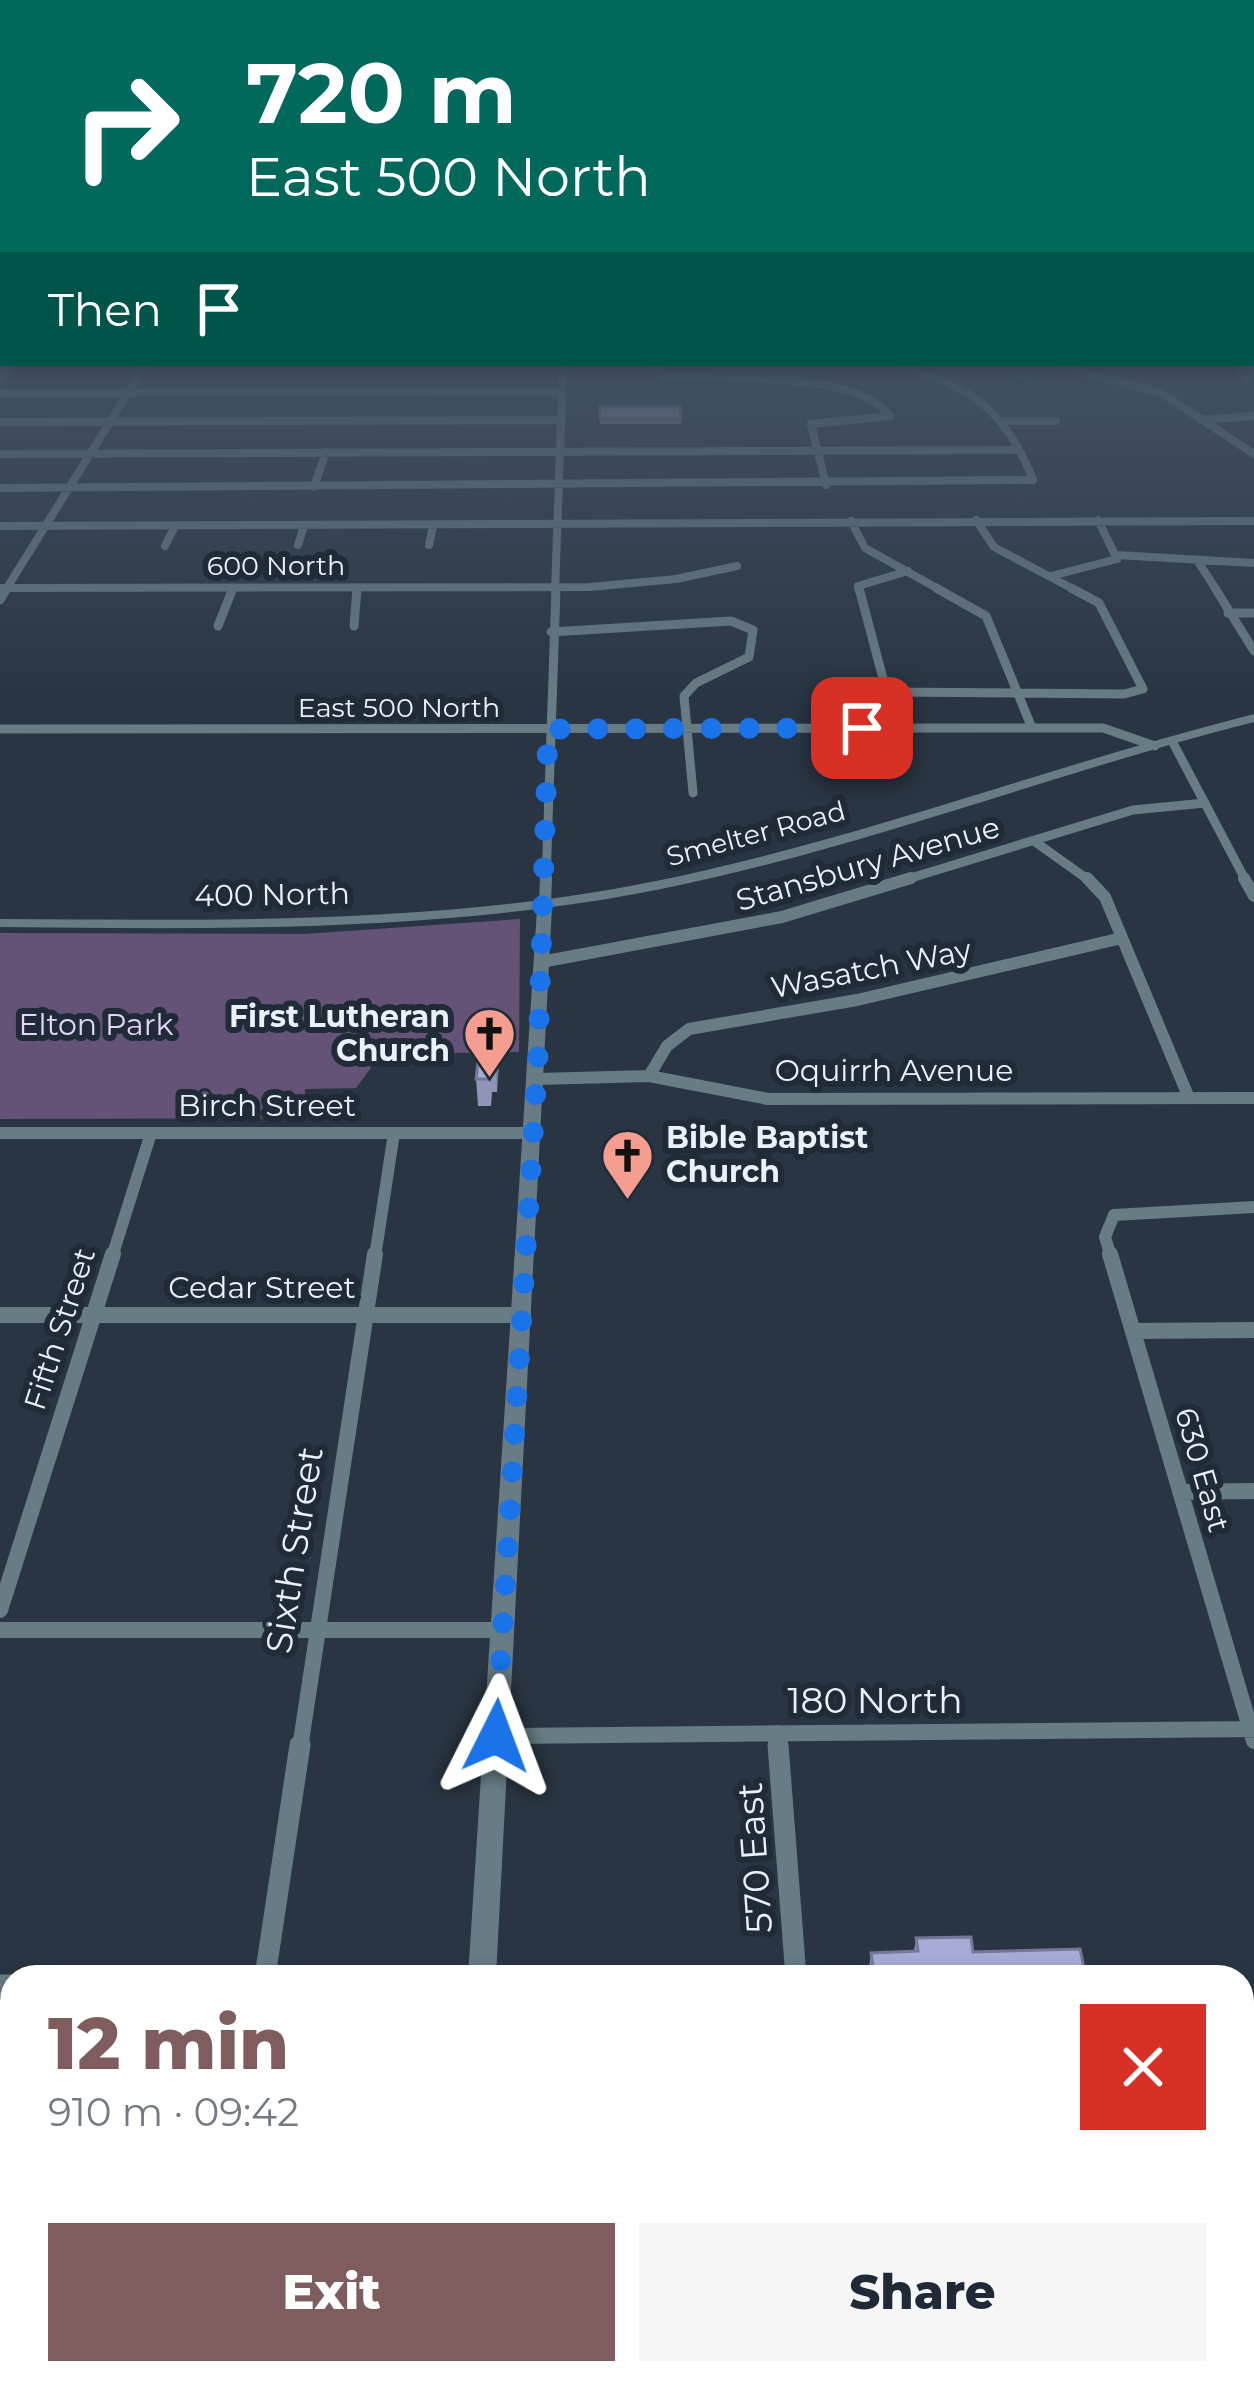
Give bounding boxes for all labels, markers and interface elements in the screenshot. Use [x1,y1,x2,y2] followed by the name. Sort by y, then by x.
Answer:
[246,42,517,144] text: 720 m
[48,48,204,204] icon: right
[246,144,651,210] text: East 500 North
[186,276,252,342] icon: arrive
[48,282,162,337] text: Then
[207,549,345,582] street label: 600 North
[811,677,913,779] pin
[298,691,500,724] street label: East 500 North
[829,695,895,761] icon: arrive
[663,794,849,873] street label: Smelter Road
[732,808,1004,919] street label: Stansbury Avenue
[194,875,350,914] street label: 400 North
[768,931,975,1006] street label: Wasatch Way
[229,998,450,1069] place label: First Lutheran Church
[19,1006,174,1043] park label: Elton Park
[461,1006,517,1080] church icon: First Lutheran Church
[775,1052,1013,1089] street label: Oquirrh Avenue
[178,1087,356,1124] street label: Birch Street
[666,1119,868,1190] place label: Bible Baptist Church
[599,1127,655,1201] church icon: Bible Baptist Church
[16,1243,103,1415] street label: Fifth Street
[168,1269,356,1306] street label: Cedar Street
[1167,1404,1238,1536] street label: 630 East
[256,1444,332,1656] street label: Sixth Street
[433,1673,559,1799] position arrow
[788,1678,963,1722] street label: 180 North
[727,1781,781,1935] street label: 570 East
[48,1999,289,2087] text: 12 min
[1080,2004,1206,2130] button: close
[48,2088,299,2136] text: 910 m · 09:42
[48,2223,615,2361] button: Exit
[639,2223,1206,2361] button: Share

